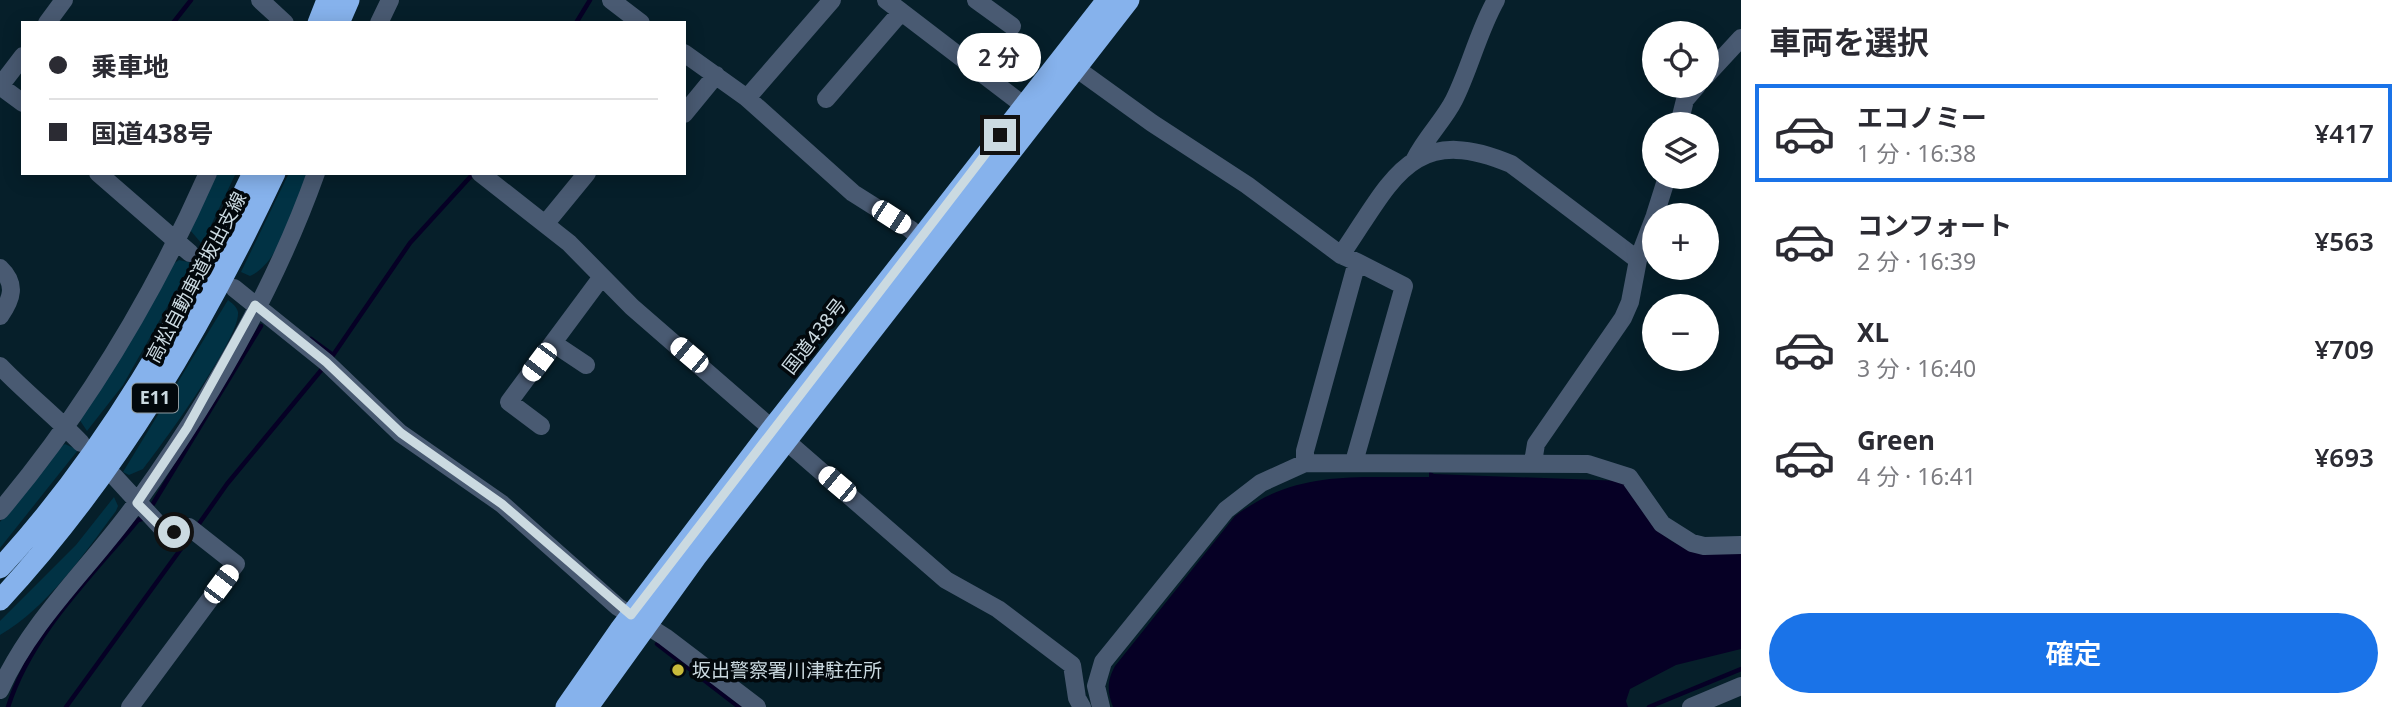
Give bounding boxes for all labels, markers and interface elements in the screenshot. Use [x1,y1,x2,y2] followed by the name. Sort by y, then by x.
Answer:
[1769,20,1929,63] text: 車両を選択
[1642,21,1719,371] map controls
[1642,21,1719,98] button: locate
[958,33,1042,82] callout: 2 分
[978,41,1020,73] text: 2 分
[91,48,169,84] text: 乗車地
[1857,99,1987,135] text: エコノミー
[1773,102,1836,165] icon: car
[1642,112,1719,189] button: layers
[91,115,214,151] text: 国道438号
[2315,115,2374,151] text: ¥417
[984,119,1016,151] route end
[1857,137,1976,169] text: 1 分 · 16:38
[140,187,252,367] street label: 高松自動車道坂出支線
[868,197,915,237] car
[1642,203,1719,280] button: +
[1857,207,2012,243] text: コンフォート
[1773,210,1836,273] icon: car
[2315,223,2374,259] text: ¥563
[1857,245,1976,277] text: 2 分 · 16:39
[776,293,852,379] street label: 国道438号
[1642,294,1719,371] button: −
[1857,314,1889,350] text: XL
[1773,318,1836,381] icon: car
[2315,331,2374,367] text: ¥709
[667,333,712,377] car
[518,339,561,385] car
[1857,352,1976,384] text: 3 分 · 16:40
[132,384,178,412] road number: E11
[1857,422,1935,458] text: Green
[1773,426,1836,489] icon: car
[2315,439,2374,475] text: ¥693
[1857,460,1976,492] text: 4 分 · 16:41
[815,462,860,506] car
[158,516,190,548] route start
[200,561,243,607] car
[1769,613,2378,693] button: 確定
[692,657,882,683] place label: 坂出警察署川津駐在所
[670,662,686,678] marker: 坂出警察署川津駐在所

